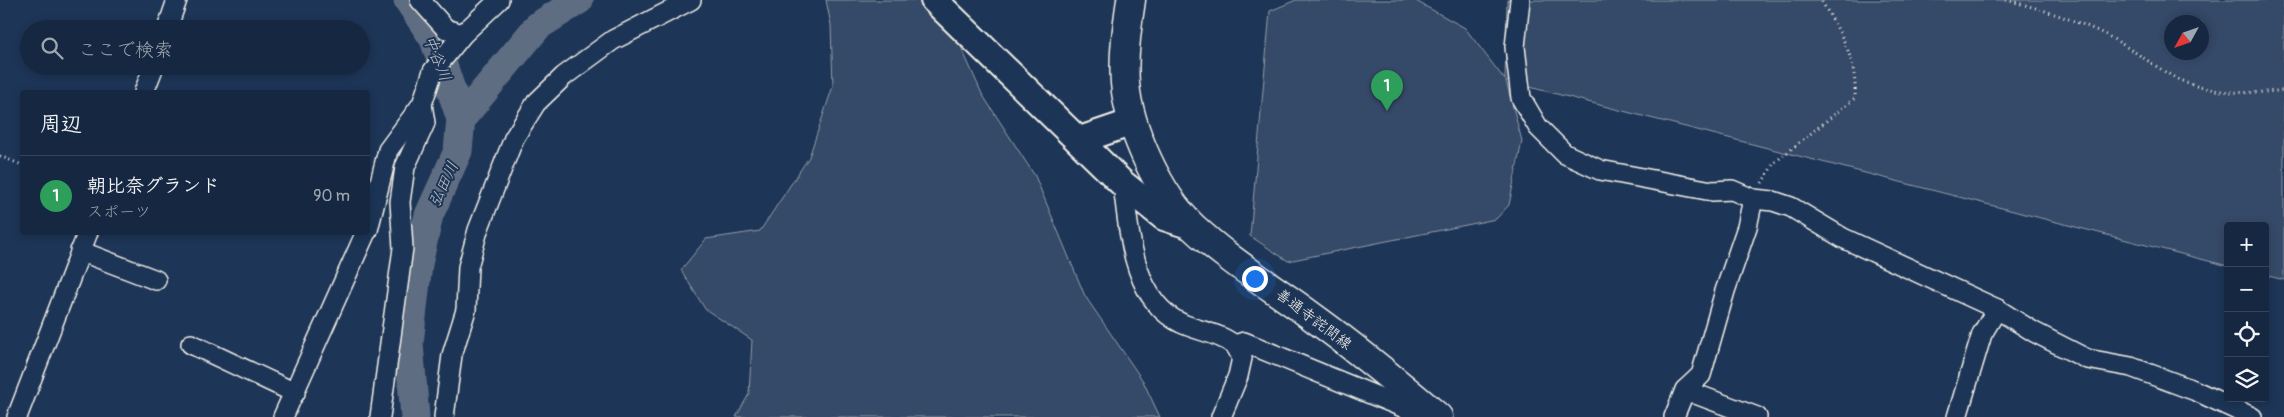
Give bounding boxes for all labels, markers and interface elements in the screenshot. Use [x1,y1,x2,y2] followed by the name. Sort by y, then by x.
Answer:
[2164,15,2209,60] north arrow
[20,20,370,75] search box
[419,32,455,84] water label: 中谷川
[38,34,66,62] icon: search
[78,38,173,62] text: ここで検索
[1371,70,1403,111] pin: 1
[40,111,82,138] text: 周辺
[425,158,463,210] water label: 弘田川
[87,174,220,198] text: 朝比奈グランド
[53,186,59,206] text: 1
[313,186,350,206] text: 90 m
[87,202,151,222] text: スポーツ
[2224,222,2269,402] map controls
[2224,222,2269,267] button: +
[1242,266,1268,292] your location
[2224,267,2269,312] button: −
[1272,285,1355,354] street label: 善通寺詫間線
[2224,312,2269,357] button: locate
[2224,357,2269,402] button: layers

